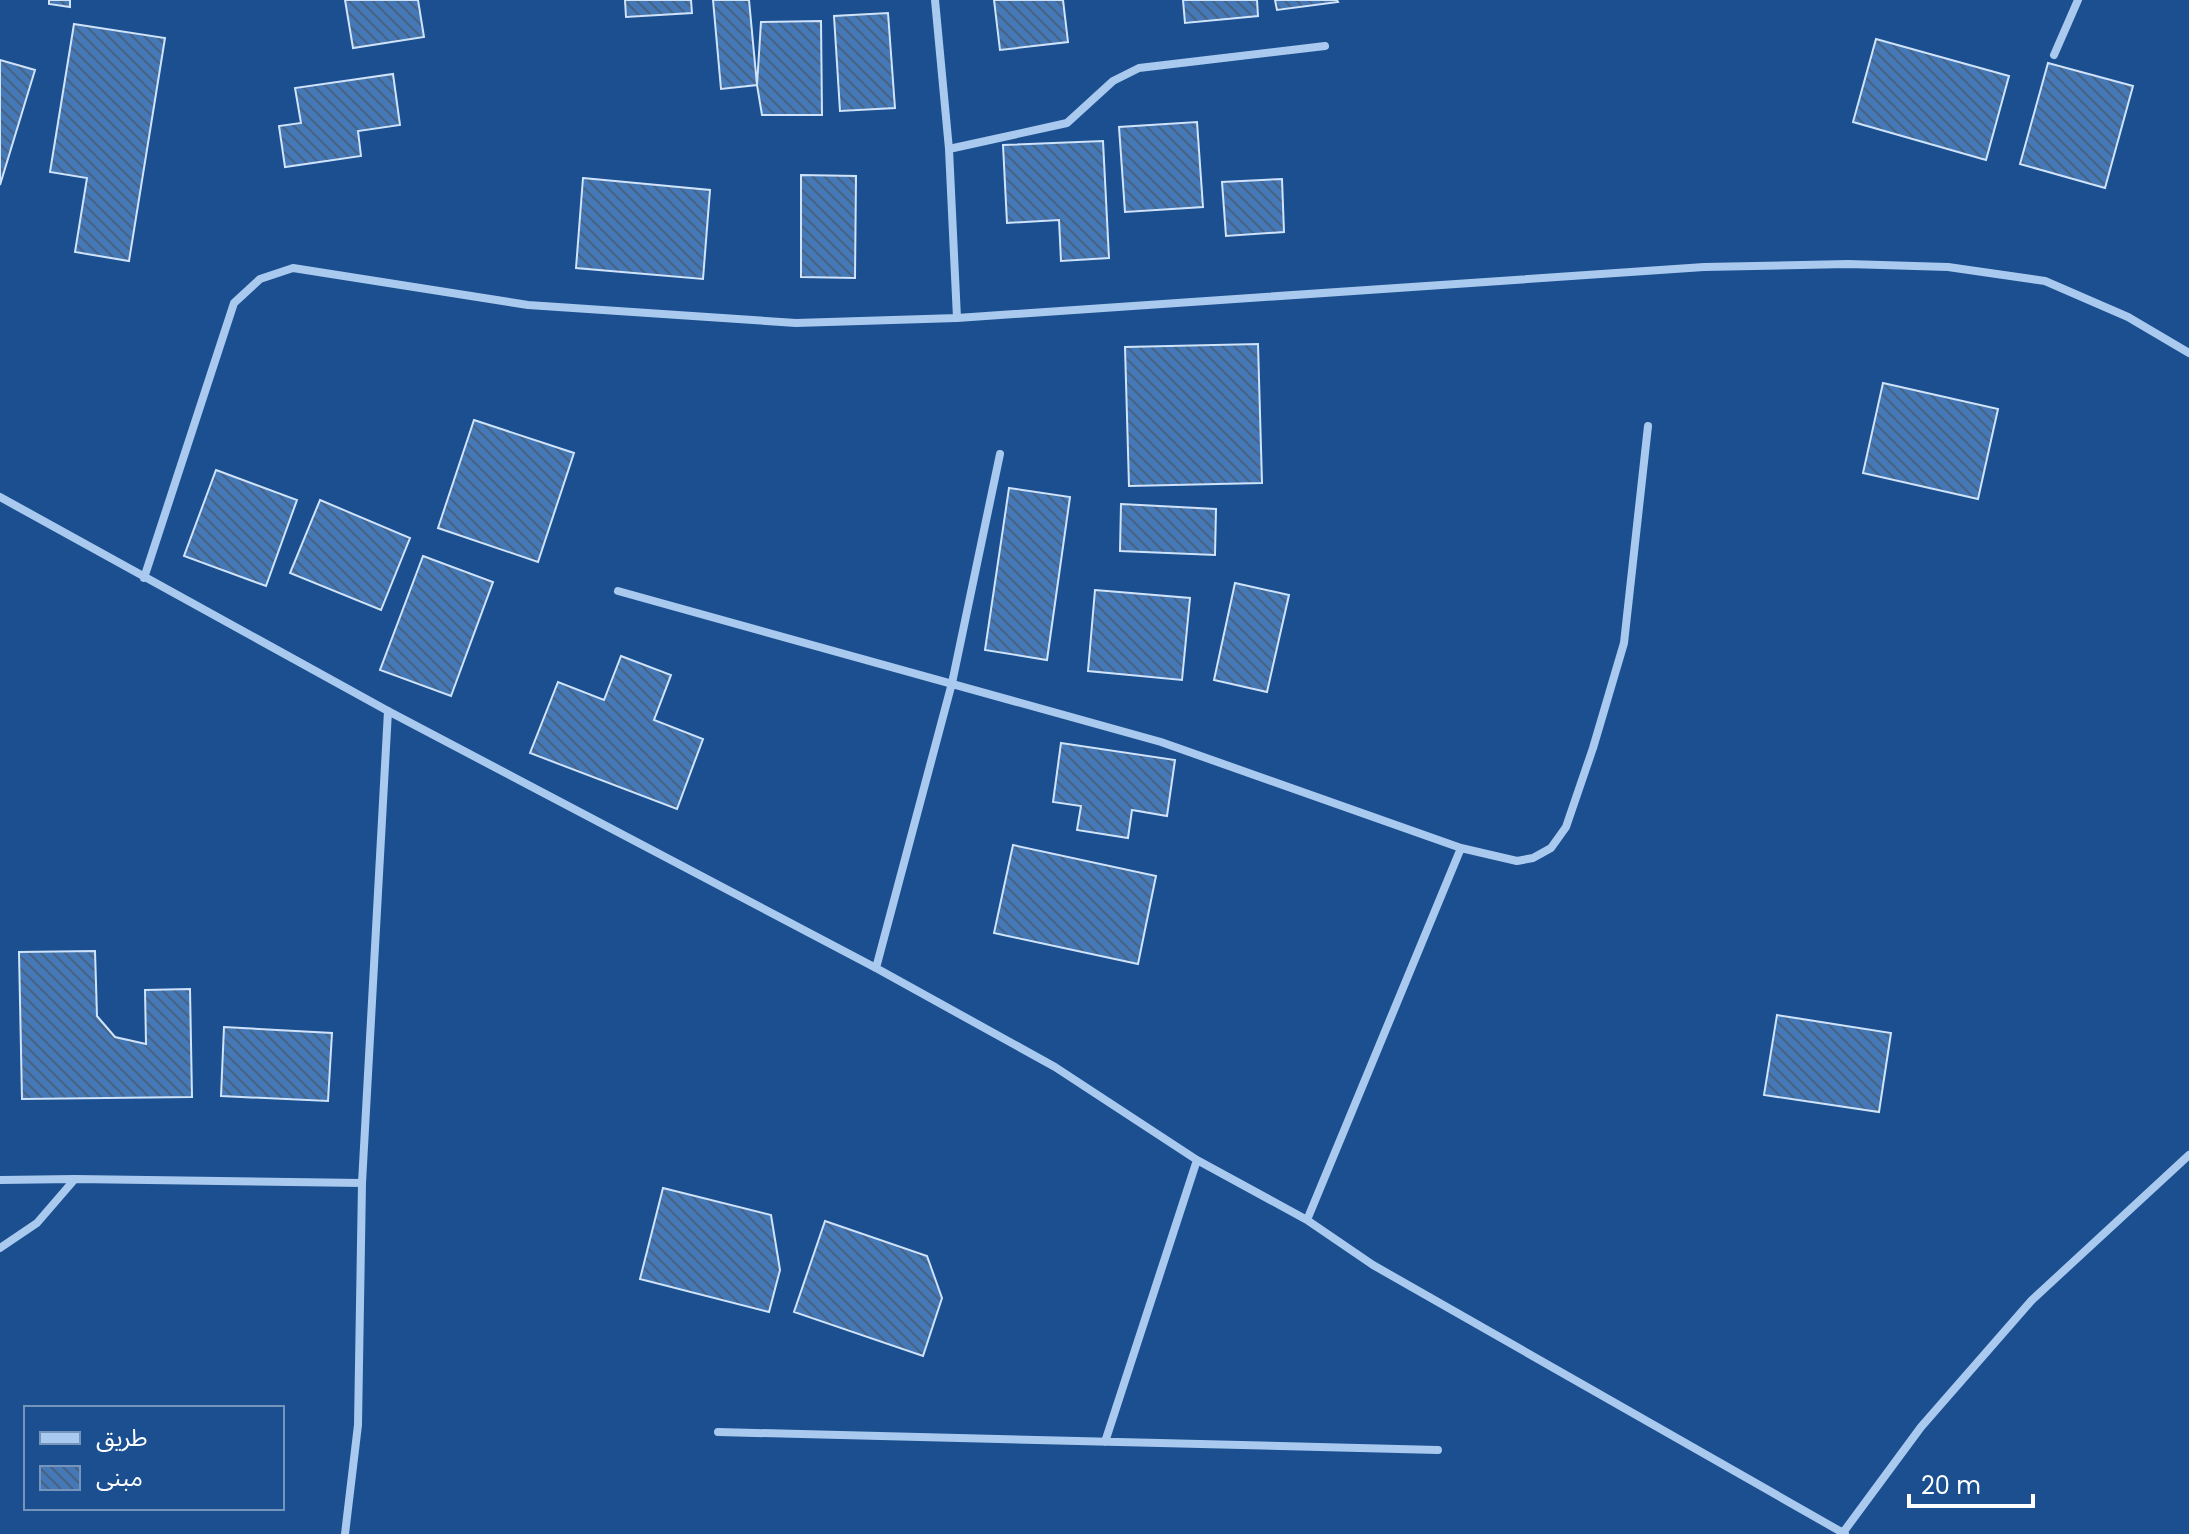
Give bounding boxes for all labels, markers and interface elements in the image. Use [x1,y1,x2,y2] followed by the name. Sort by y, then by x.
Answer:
[24,1406,284,1510] legend
[96,1421,148,1454] text: طريق
[1909,1458,2033,1508] scale bar
[96,1461,143,1494] text: مبنى
[1921,1469,1981,1502] text: 20 m

